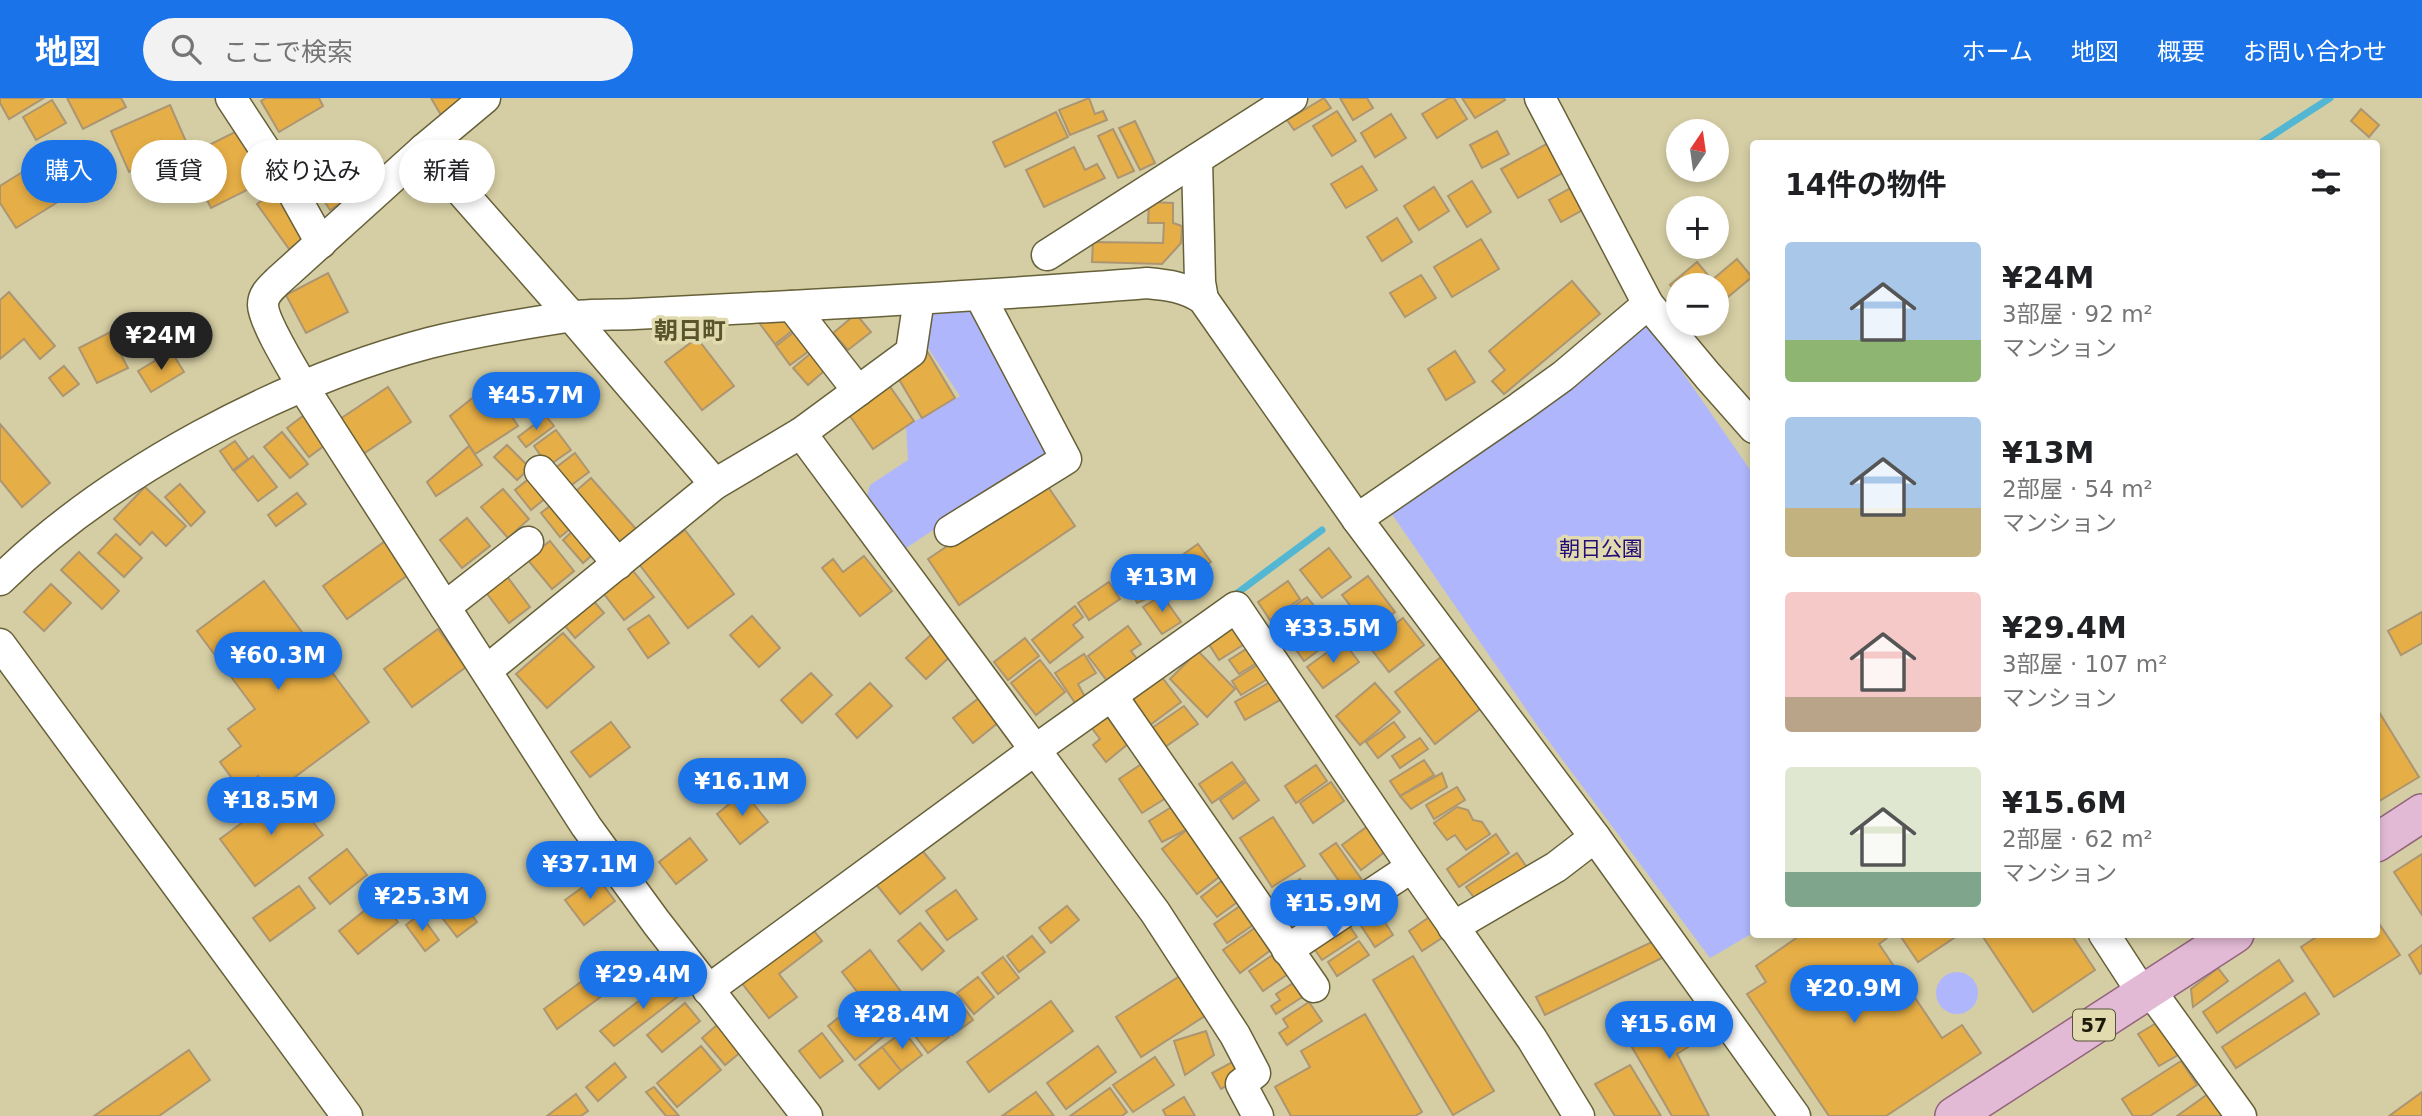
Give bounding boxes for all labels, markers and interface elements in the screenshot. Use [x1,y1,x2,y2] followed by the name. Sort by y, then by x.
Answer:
[143,18,633,81] search box
[167,30,205,68] icon: search
[35,32,101,71] text: 地図
[223,37,353,67] text: ここで検索
[1962,38,2033,66] text: ホーム
[2071,38,2119,66] text: 地図
[2157,38,2205,66] text: 概要
[2243,38,2387,66] text: お問い合わせ
[1666,119,1729,182] north arrow
[1666,119,1729,336] map controls
[21,140,117,203] chip: 購入
[131,140,227,203] chip: 賃貸
[241,140,385,203] chip: 絞り込み
[399,140,495,203] chip: 新着
[2307,163,2345,201] icon: filters
[1785,167,1947,202] text: 14件の物件
[1666,196,1729,259] button: +
[2002,260,2094,295] text: ¥24M
[1841,270,1925,354] icon: home
[1666,273,1729,336] button: −
[2002,301,2153,327] text: 3部屋 · 92 m²
[120,313,202,372] pin: ¥24M
[654,317,726,345] district label: 朝日町
[126,322,196,348] text: ¥24M
[2002,335,2117,361] text: マンション
[479,372,593,432] pin: ¥45.7M
[488,382,584,408] text: ¥45.7M
[2002,435,2094,470] text: ¥13M
[1841,445,1925,529] icon: home
[2002,476,2153,502] text: 2部屋 · 54 m²
[2002,510,2117,536] text: マンション
[1559,537,1643,561] park label: 朝日公園
[1121,554,1203,614] pin: ¥13M
[1127,564,1197,590] text: ¥13M
[1276,606,1390,665] pin: ¥33.5M
[2002,610,2127,645] text: ¥29.4M
[1285,615,1381,641] text: ¥33.5M
[1841,620,1925,704] icon: home
[221,632,335,692] pin: ¥60.3M
[230,642,326,668] text: ¥60.3M
[2002,651,2167,677] text: 3部屋 · 107 m²
[2002,685,2117,711] text: マンション
[685,758,799,818] pin: ¥16.1M
[694,768,790,794] text: ¥16.1M
[214,778,328,837] pin: ¥18.5M
[2002,785,2127,820] text: ¥15.6M
[223,787,319,813] text: ¥18.5M
[1841,795,1925,879] icon: home
[2002,826,2153,852] text: 2部屋 · 62 m²
[533,842,647,901] pin: ¥37.1M
[542,851,638,877] text: ¥37.1M
[2002,860,2117,886] text: マンション
[365,874,479,933] pin: ¥25.3M
[1277,880,1391,940] pin: ¥15.9M
[374,883,470,909] text: ¥25.3M
[1286,890,1382,916] text: ¥15.9M
[586,951,700,1011] pin: ¥29.4M
[595,961,691,987] text: ¥29.4M
[1797,965,1911,1025] pin: ¥20.9M
[1806,975,1902,1001] text: ¥20.9M
[845,992,959,1051] pin: ¥28.4M
[854,1001,950,1027] text: ¥28.4M
[1612,1002,1726,1061] pin: ¥15.6M
[2073,1009,2115,1040] road number: 57
[1621,1011,1717,1037] text: ¥15.6M

